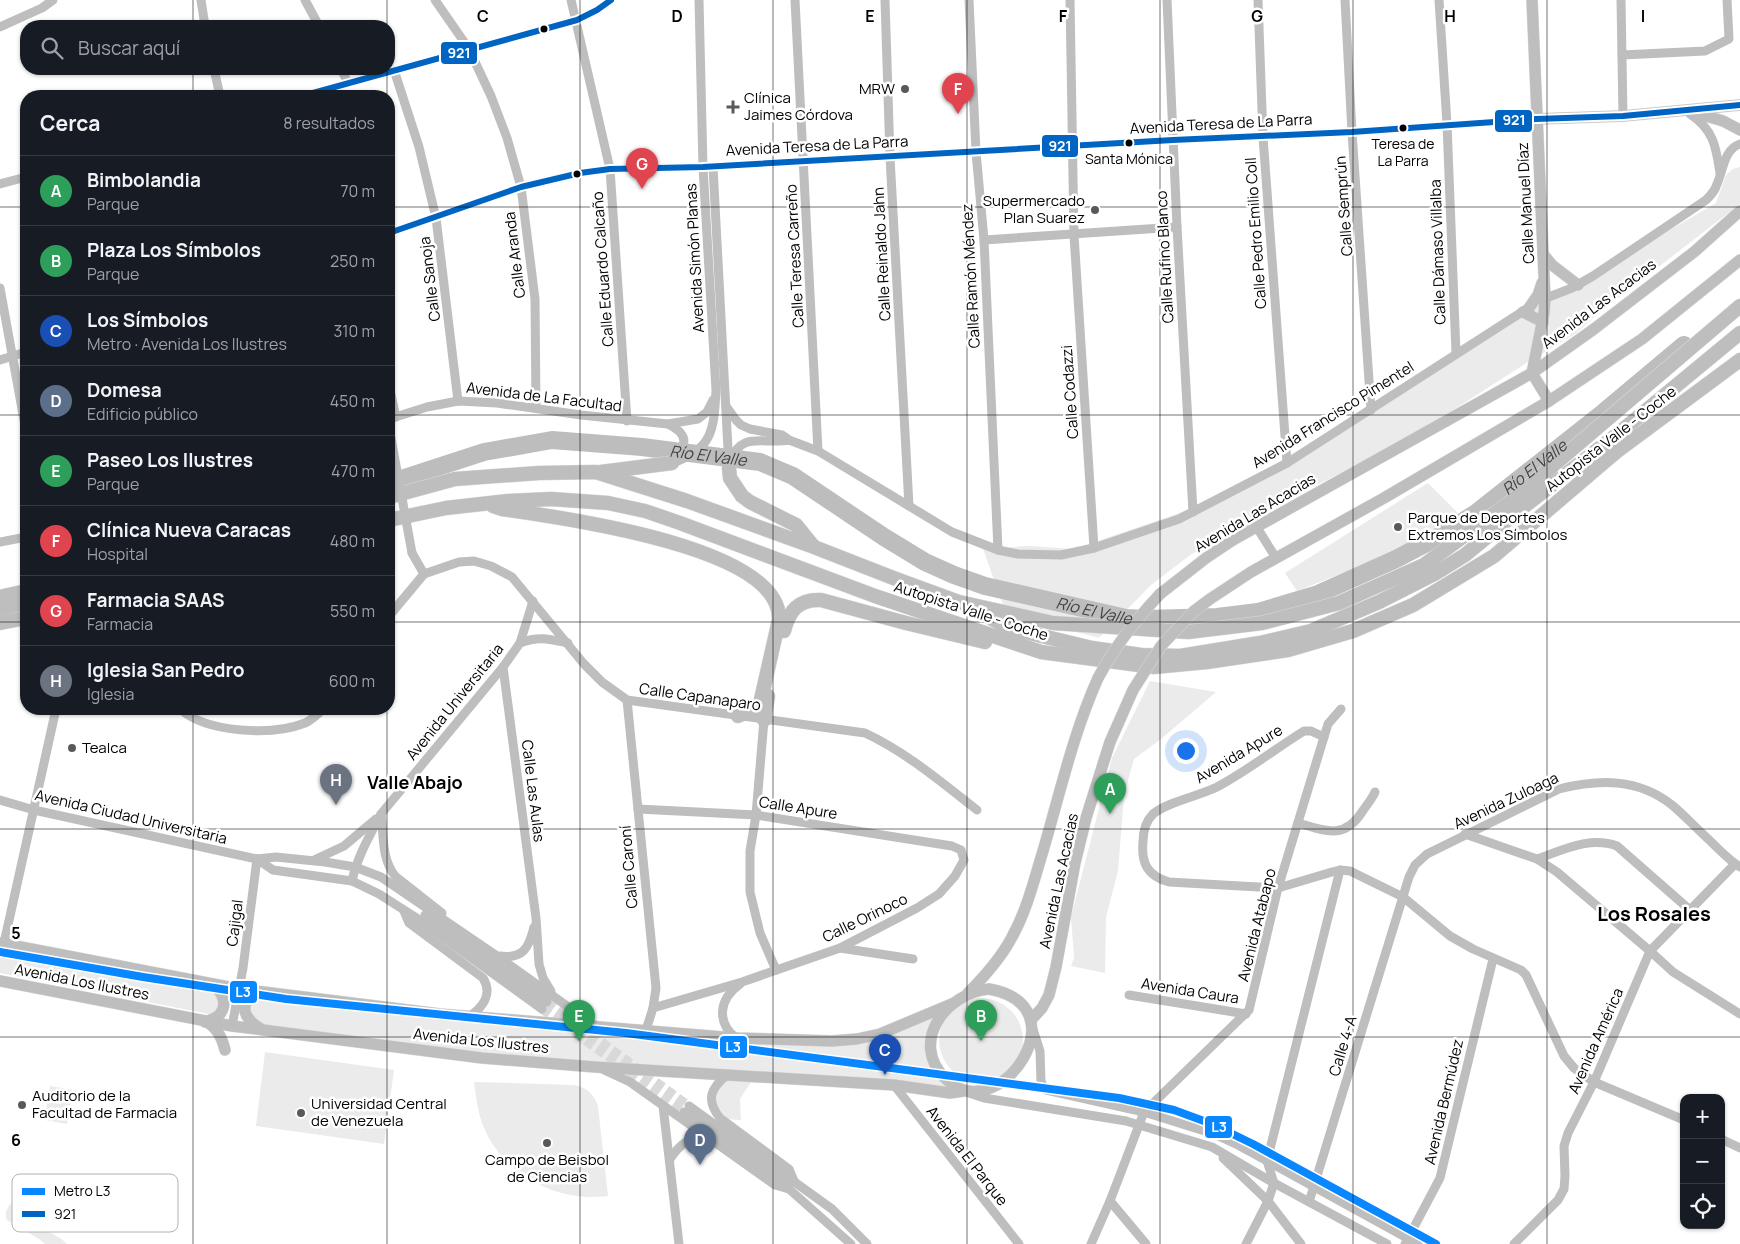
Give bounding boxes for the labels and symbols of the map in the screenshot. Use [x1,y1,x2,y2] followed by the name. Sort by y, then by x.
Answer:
[477,5,489,27] text: C
[671,5,683,27] text: D
[865,5,875,27] text: E
[1059,5,1068,27] text: F
[1251,5,1263,27] text: G
[1444,5,1456,27] text: H
[1641,5,1645,27] text: I
[539,24,549,34] unlabelled marker
[440,41,478,65] line badge: 921
[447,43,471,62] text: 921
[942,73,974,114] pin: F
[859,78,895,99] place label: MRW
[899,83,911,95] marker: MRW
[744,87,853,125] place label: Clínica Jaimes Córdova
[726,100,740,114] marker: Clínica Jaimes Córdova
[1129,108,1313,139] street label: Avenida Teresa de La Parra
[1494,109,1533,133] line badge: 921
[1502,110,1526,129] text: 921
[1398,123,1408,133] marker: Teresa de La Parra
[725,130,909,161] street label: Avenida Teresa de La Parra
[1041,134,1079,158] line badge: 921
[1372,134,1434,170] place label: Teresa de La Parra
[1048,136,1072,155] text: 921
[1124,138,1134,148] marker: Santa Mónica
[1512,142,1539,264] street label: Calle Manuel Díaz
[626,148,658,189] pin: G
[1085,149,1173,168] place label: Santa Mónica
[1330,155,1357,257] street label: Calle Semprún
[1240,157,1271,310] street label: Calle Pedro Emilio Coll
[572,169,582,179] unlabelled marker
[1424,179,1451,325] street label: Calle Dámaso Villalba
[680,183,709,333] street label: Avenida Simón Planas
[780,184,809,328] street label: Calle Teresa Carreño
[867,186,895,322] street label: Calle Reinaldo Jahn
[983,190,1085,228] place label: Supermercado Plan Suarez
[1151,190,1178,324] street label: Calle Rufino Blanco
[587,191,618,347] street label: Calle Eduardo Calcaño
[956,203,985,349] street label: Calle Ramón Méndez
[1089,204,1101,216] marker: Supermercado Plan Suarez
[499,211,530,299] street label: Calle Aranda
[414,235,445,323] street label: Calle Sanoja
[1537,254,1660,354] street label: Avenida Las Acacias
[1056,344,1083,440] street label: Calle Codazzi
[1248,356,1418,473] street label: Avenida Francisco Pimentel
[465,377,623,416] street label: Avenida de La Facultad
[1541,381,1681,496] street label: Autopista Valle - Coche
[1497,433,1573,500] water label: Río El Valle
[668,440,750,471] water label: Río El Valle
[1190,468,1319,557] street label: Avenida Las Acacias
[1408,507,1567,545] place label: Parque de Deportes Extremos Los Símbolos
[1392,521,1404,533] marker: Parque de Deportes Extremos Los Símbolos
[891,576,1051,645] street label: Autopista Valle - Coche
[1054,591,1134,629] water label: Río El Valle
[401,639,508,764] street label: Avenida Universitaria
[638,678,762,715] street label: Calle Capanaparo
[1191,719,1287,788] street label: Avenida Apure
[82,737,127,758] place label: Tealca
[1173,738,1199,764] your location
[517,739,550,843] street label: Calle Las Aulas
[66,742,78,754] marker: Tealca
[320,764,352,805] pin: H
[1450,767,1562,834] street label: Avenida Zuloaga
[367,770,463,794] district label: Valle Abajo
[1094,773,1126,814] pin: A
[33,784,229,849] street label: Avenida Ciudad Universitaria
[757,791,839,824] street label: Calle Apure
[1034,811,1083,951] street label: Avenida Las Acacias
[614,824,643,910] street label: Calle Caroní
[1232,866,1281,984] street label: Avenida Atabapo
[819,888,911,947] street label: Calle Orinoco
[221,898,248,948] street label: Cajigal
[1597,900,1711,927] district label: Los Rosales
[11,922,21,944] text: 5
[13,958,151,1005] street label: Avenida Los Ilustres
[1140,972,1241,1009] street label: Avenida Caura
[229,980,258,1004] line badge: L3
[235,982,251,1001] text: L3
[1563,985,1628,1097] street label: Avenida América
[563,1000,595,1041] pin: E
[965,1000,997,1041] pin: B
[1323,1013,1362,1079] street label: Calle 4-A
[412,1023,550,1058] street label: Avenida Los Ilustres
[869,1034,901,1075] pin: C
[719,1035,748,1059] line badge: L3
[725,1037,741,1056] text: L3
[1419,1037,1468,1167] street label: Avenida Bermúdez
[32,1085,177,1123] place label: Auditorio de la Facultad de Farmacia
[311,1093,447,1131] place label: Universidad Central de Venezuela
[16,1099,28,1111] marker: Auditorio de la Facultad de Farmacia
[922,1101,1013,1210] street label: Avenida El Parque
[295,1107,307,1119] marker: Universidad Central de Venezuela
[1204,1115,1233,1139] line badge: L3
[1211,1117,1227,1136] text: L3
[684,1124,716,1165] pin: D
[11,1129,21,1151] text: 6
[541,1137,553,1149] marker: Campo de Beisbol de Ciencias
[485,1149,609,1187] place label: Campo de Beisbol de Ciencias
[12,1174,178,1232] legend
[54,1181,110,1200] text: Metro L3
[54,1204,76,1223] text: 921

